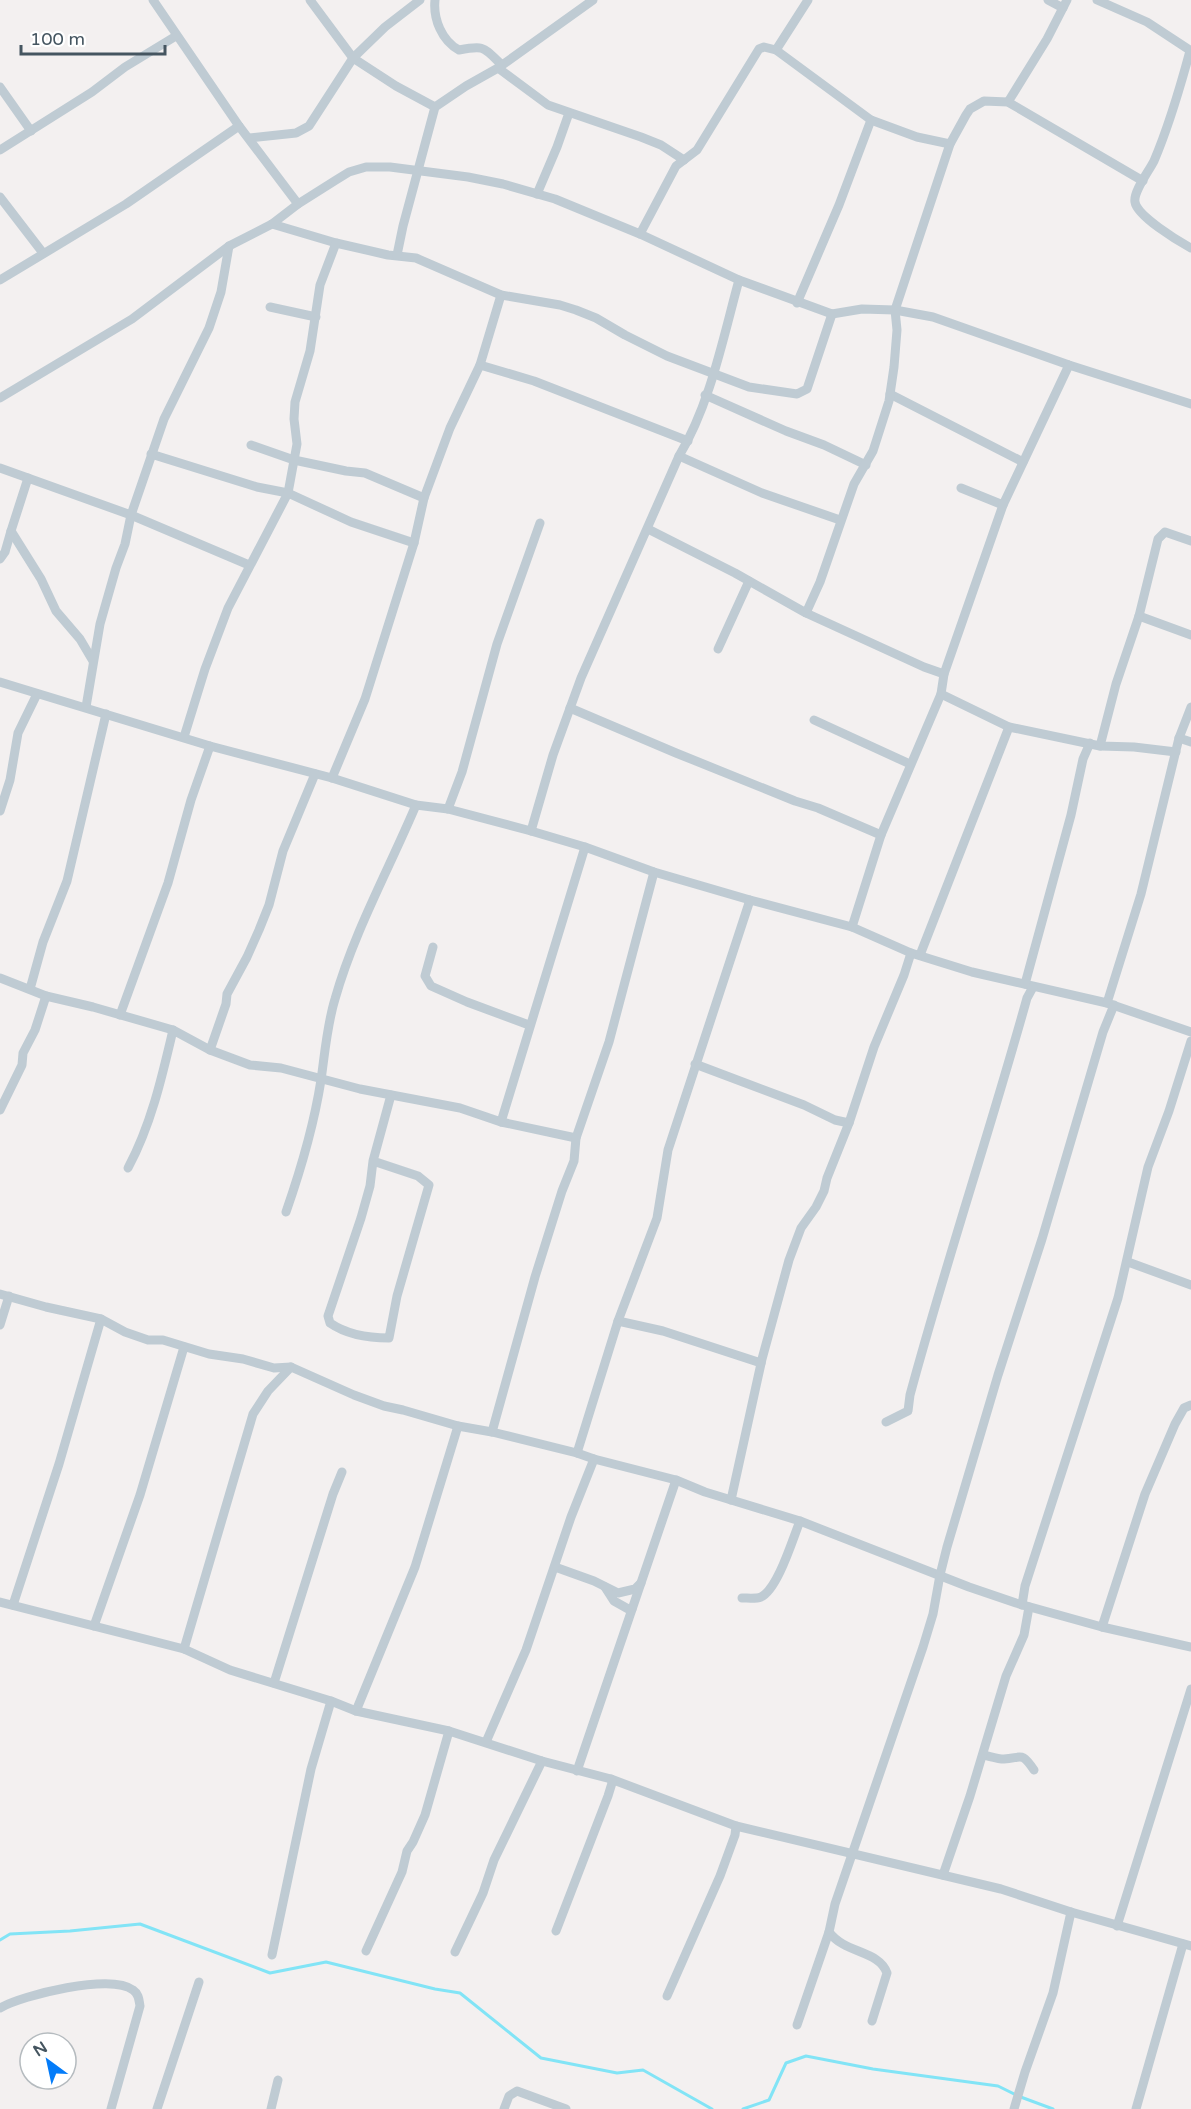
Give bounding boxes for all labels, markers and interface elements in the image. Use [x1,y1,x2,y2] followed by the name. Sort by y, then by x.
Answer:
[21,18,165,56] scale bar
[30,28,85,50] text: 100 m
[18,2031,78,2091] north arrow
[30,2037,51,2061] text: N

